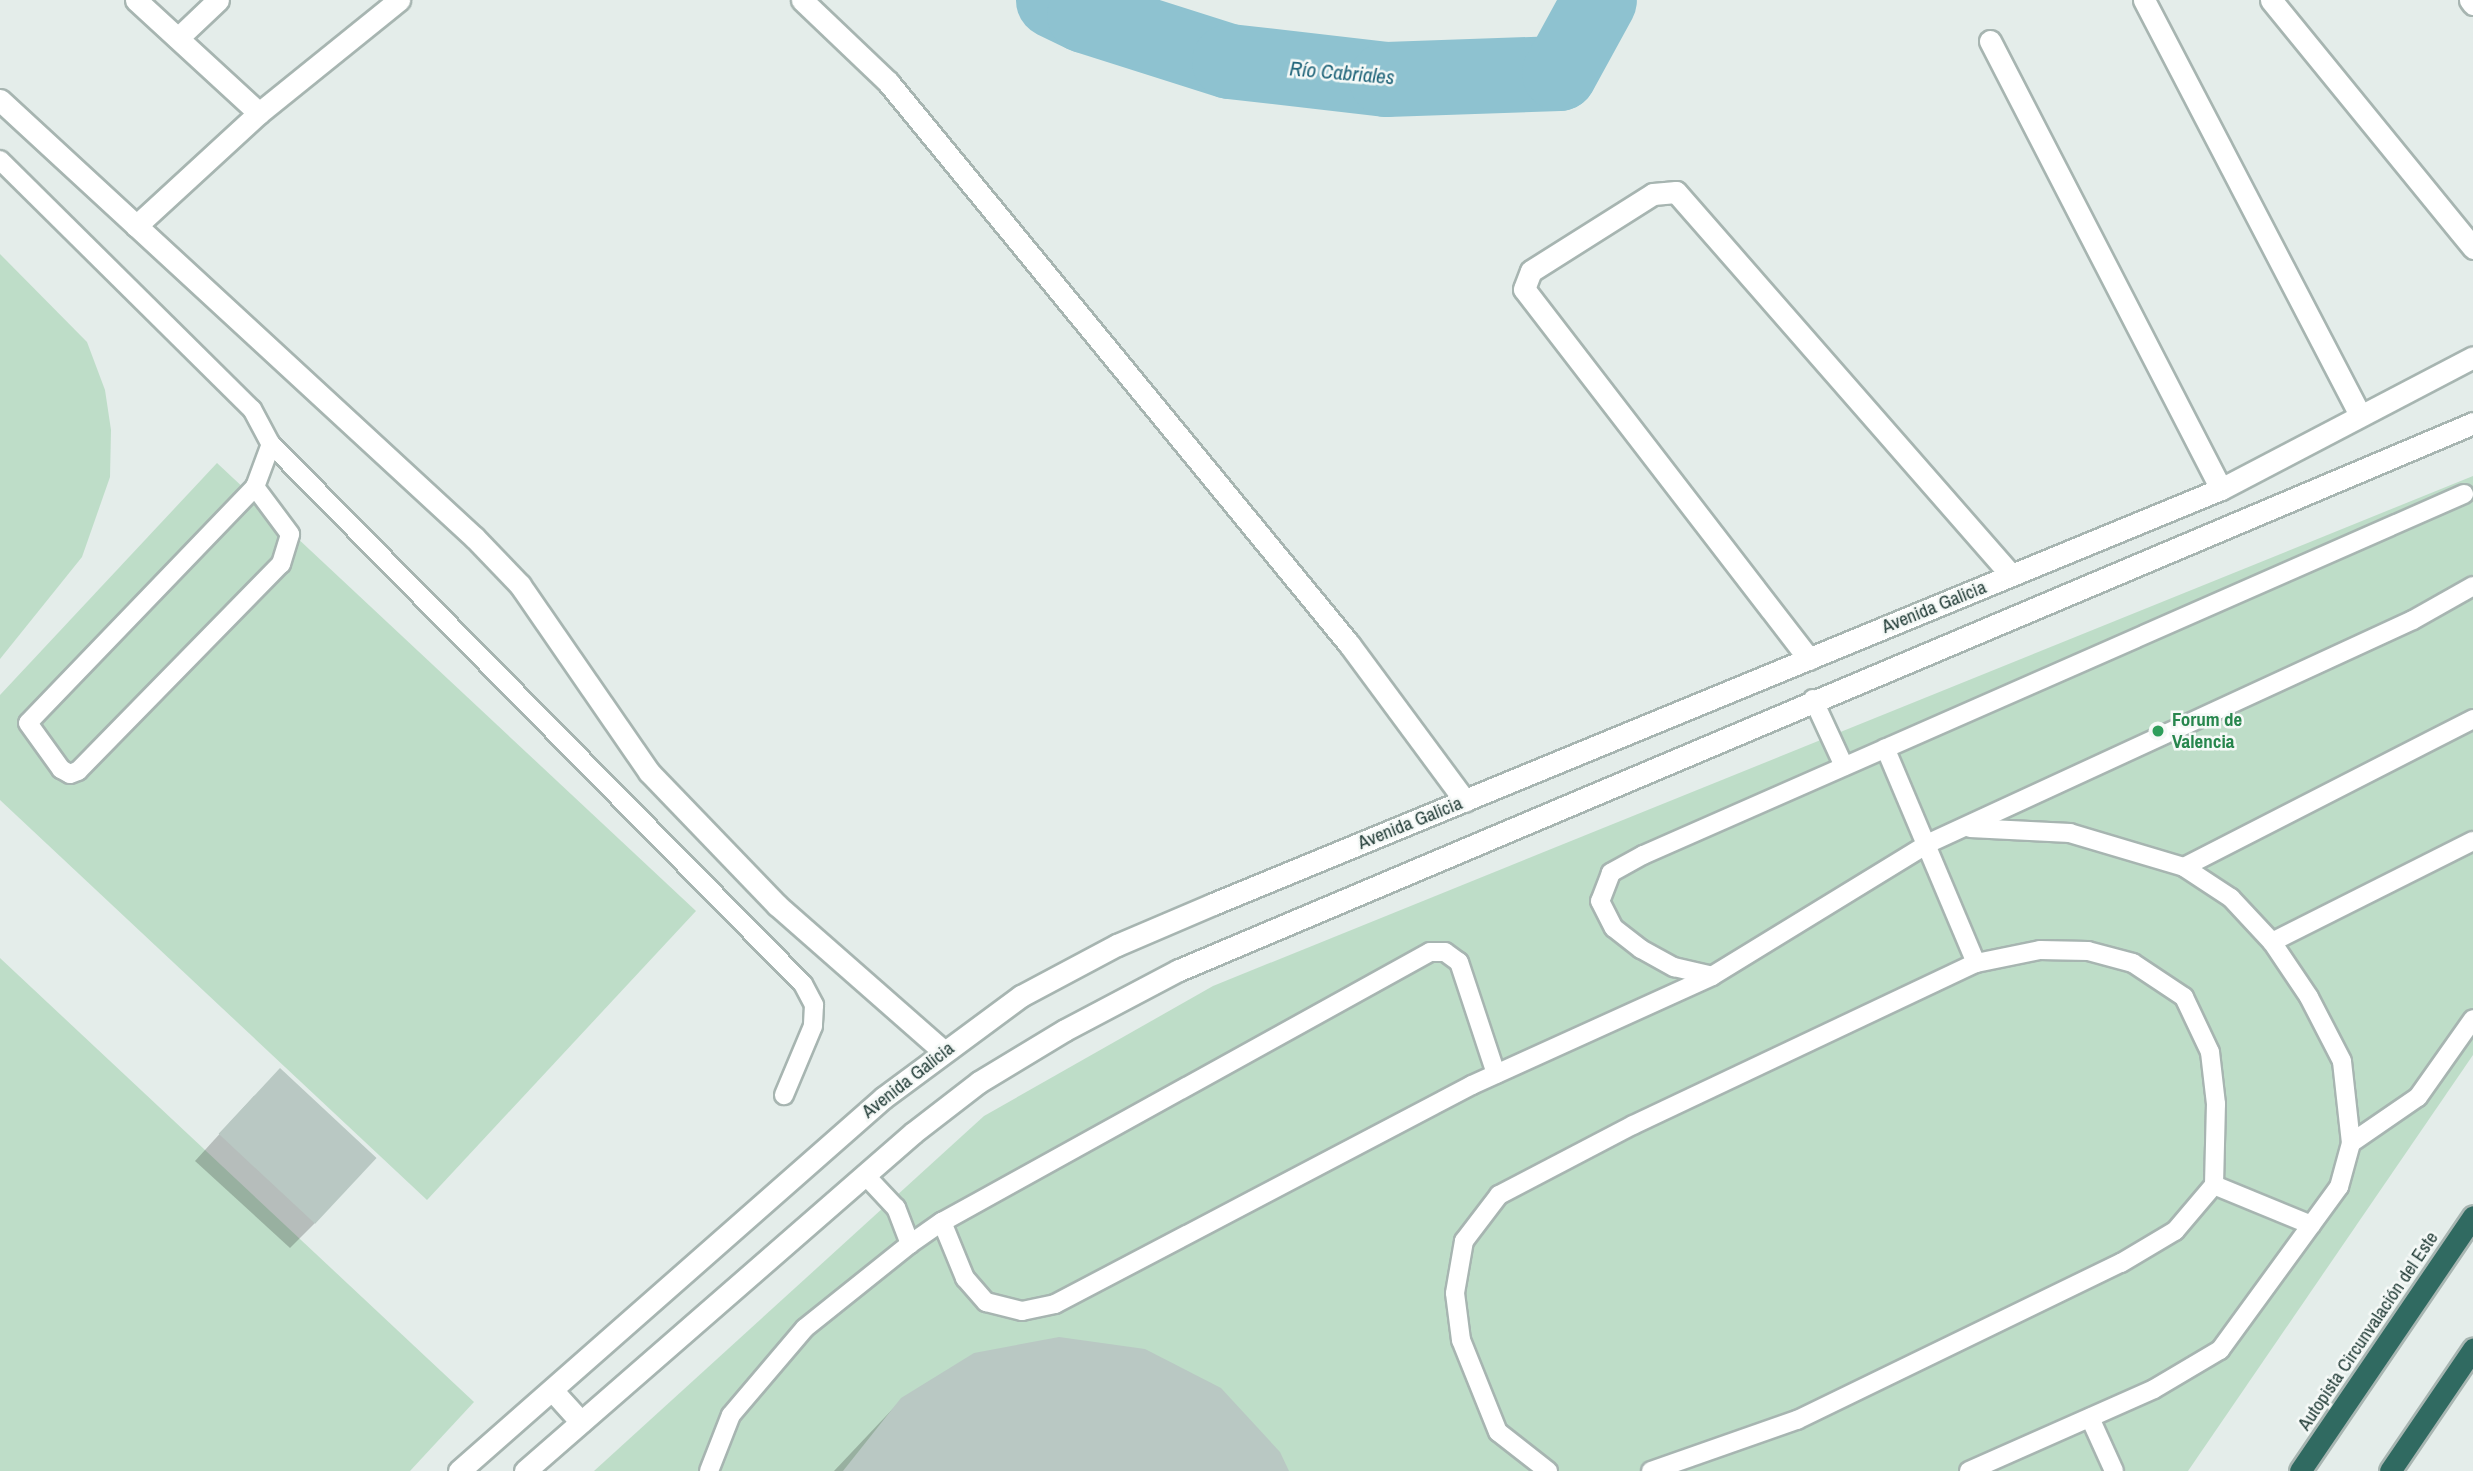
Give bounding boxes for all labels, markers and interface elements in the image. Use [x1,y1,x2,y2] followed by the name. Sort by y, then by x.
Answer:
[1288,56,1396,90] water label: Río Cabriales
[1878,576,1990,638] street label: Avenida Galicia
[2172,709,2242,753] place label: Forum de Valencia
[2150,723,2166,739] marker: Forum de Valencia
[1354,792,1466,854] street label: Avenida Galicia
[857,1037,959,1123] street label: Avenida Galicia
[2293,1227,2443,1435] street label: Autopista Circunvalación del Este

